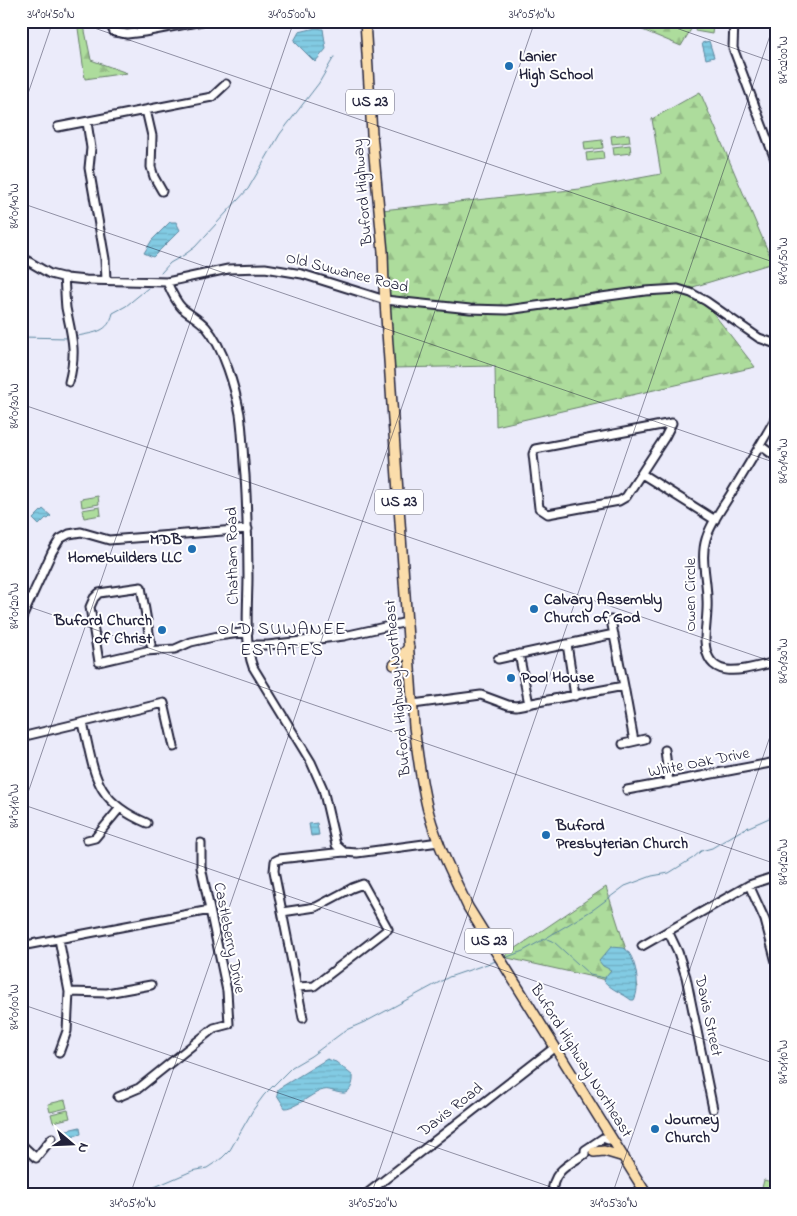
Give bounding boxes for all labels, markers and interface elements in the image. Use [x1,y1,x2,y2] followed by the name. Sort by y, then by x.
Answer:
[27,6,75,24] text: 34°04'50"N
[268,6,316,24] text: 34°05'00"N
[509,6,555,24] text: 34°05'10"N
[775,36,793,84] text: 84°02'00"W
[519,45,593,88] place label: Lanier High School
[503,60,515,72] marker: Lanier High School
[346,90,394,114] road number: US 23
[346,138,380,247] street label: Buford Highway
[6,183,24,229] text: 84°01'40"W
[775,237,793,285] text: 84°01'50"W
[283,246,411,300] street label: Old Suwanee Road
[6,383,24,429] text: 84°01'30"W
[775,438,793,484] text: 84°01'40"W
[375,490,423,514] road number: US 23
[220,507,246,605] street label: Chatham Road
[68,528,182,570] place label: MDB Homebuilders LLC
[186,543,198,555] marker: MDB Homebuilders LLC
[679,557,703,632] street label: Owen Circle
[6,583,24,629] text: 84°01'20"W
[544,588,662,630] place label: Calvary Assembly Church of God
[378,598,418,778] street label: Buford Highway Northeast
[528,603,540,615] marker: Calvary Assembly Church of God
[53,609,153,651] place label: Buford Church of Christ
[217,617,347,664] district label: OLD SUWANEE ESTATES
[156,624,168,636] marker: Buford Church of Christ
[775,638,793,684] text: 84°01'30"W
[521,666,595,690] place label: Pool House
[505,672,517,684] marker: Pool House
[646,741,753,785] street label: White Oak Drive
[6,784,24,828] text: 84°01'10"W
[555,814,688,857] place label: Buford Presbyterian Church
[540,829,552,841] marker: Buford Presbyterian Church
[775,839,793,885] text: 84°01'20"W
[206,880,252,996] street label: Castleberry Drive
[465,928,513,954] road number: US 23
[688,972,728,1059] street label: Davis Street
[523,979,638,1143] street label: Buford Highway Northeast
[6,984,24,1030] text: 84°01'00"W
[775,1040,793,1084] text: 84°01'10"W
[413,1077,488,1144] street label: Davis Road
[665,1108,719,1150] place label: Journey Church
[48,1118,98,1168] north arrow
[649,1123,661,1135] marker: Journey Church
[71,1140,94,1156] text: N
[110,1195,156,1213] text: 34°05'10"N
[349,1195,397,1213] text: 34°05'20"N
[590,1195,638,1213] text: 34°05'30"N

